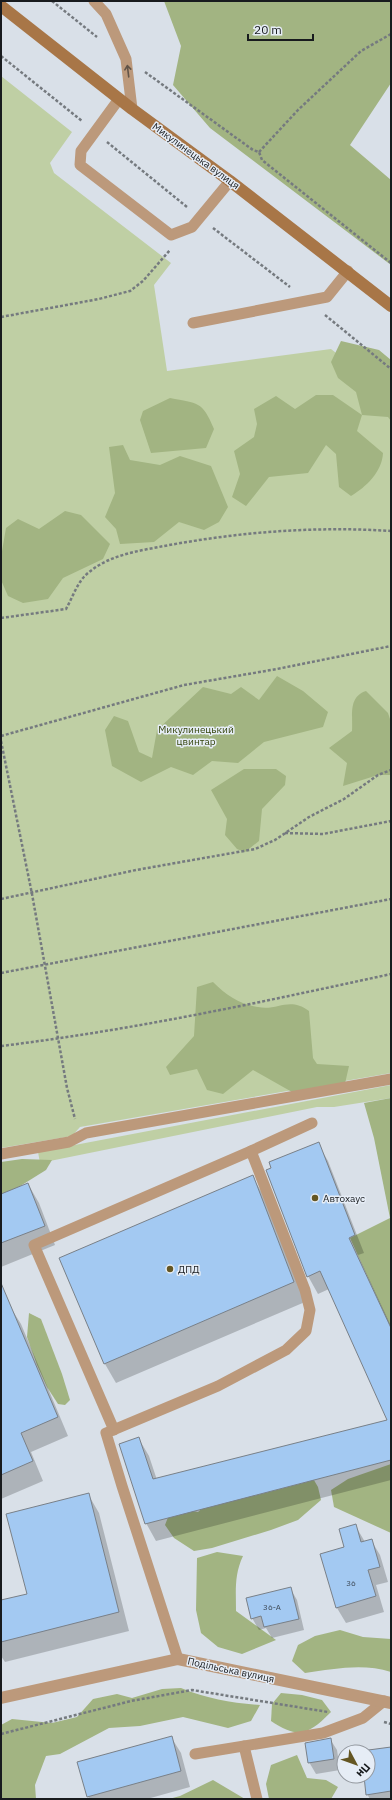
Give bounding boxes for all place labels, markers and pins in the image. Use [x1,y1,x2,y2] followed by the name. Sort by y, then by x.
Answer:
[323,1192,365,1205] place label: Автохаус
[310,1193,320,1203] marker: Автохаус
[178,1263,199,1276] place label: ДПД
[165,1264,175,1274] marker: ДПД

